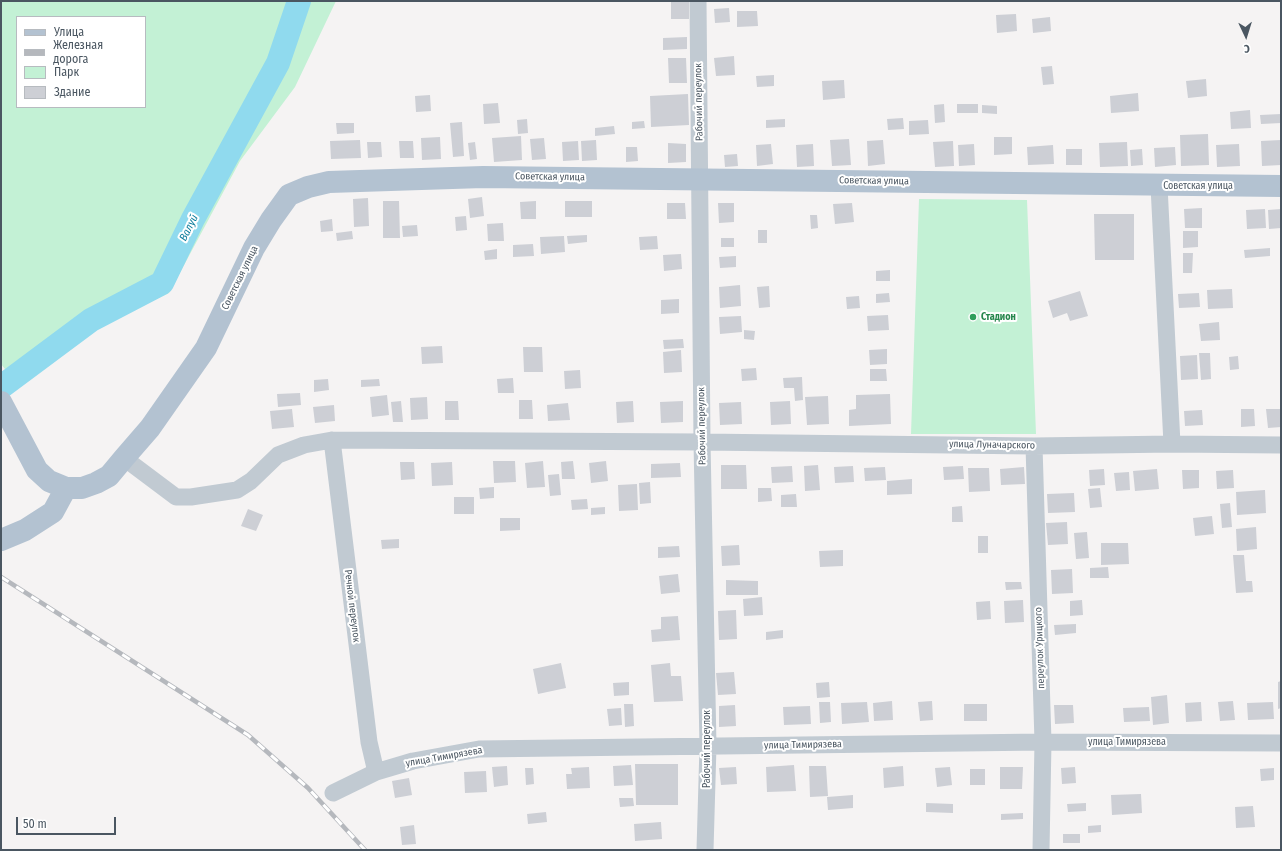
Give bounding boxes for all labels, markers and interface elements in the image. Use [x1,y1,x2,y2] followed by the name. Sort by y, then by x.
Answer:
[16,16,146,108] legend
[1226,16,1266,56] north arrow
[54,25,84,39] text: Улица
[53,38,103,66] text: Железная дорога
[1244,42,1250,55] text: С
[692,63,706,141] street label: Рабочий переулок
[54,65,79,79] text: Парк
[54,85,90,99] text: Здание
[515,170,585,184] street label: Советская улица
[839,174,909,188] street label: Советская улица
[1163,180,1233,192] street label: Советская улица
[177,213,201,243] water label: Валуй
[219,244,261,312] street label: Советская улица
[981,311,1016,323] place label: Стадион
[968,312,978,322] marker: Стадион
[695,387,709,465] street label: Рабочий переулок
[949,438,1035,452] street label: улица Луначарского
[342,569,362,643] street label: Речной переулок
[1033,607,1047,689] street label: переулок Урицкого
[701,710,713,788] street label: Рабочий переулок
[1088,736,1166,748] street label: улица Тимирязева
[764,738,842,752] street label: улица Тимирязева
[405,744,483,770] street label: улица Тимирязева
[18,809,118,835] scale bar
[23,817,47,831] text: 50 m

